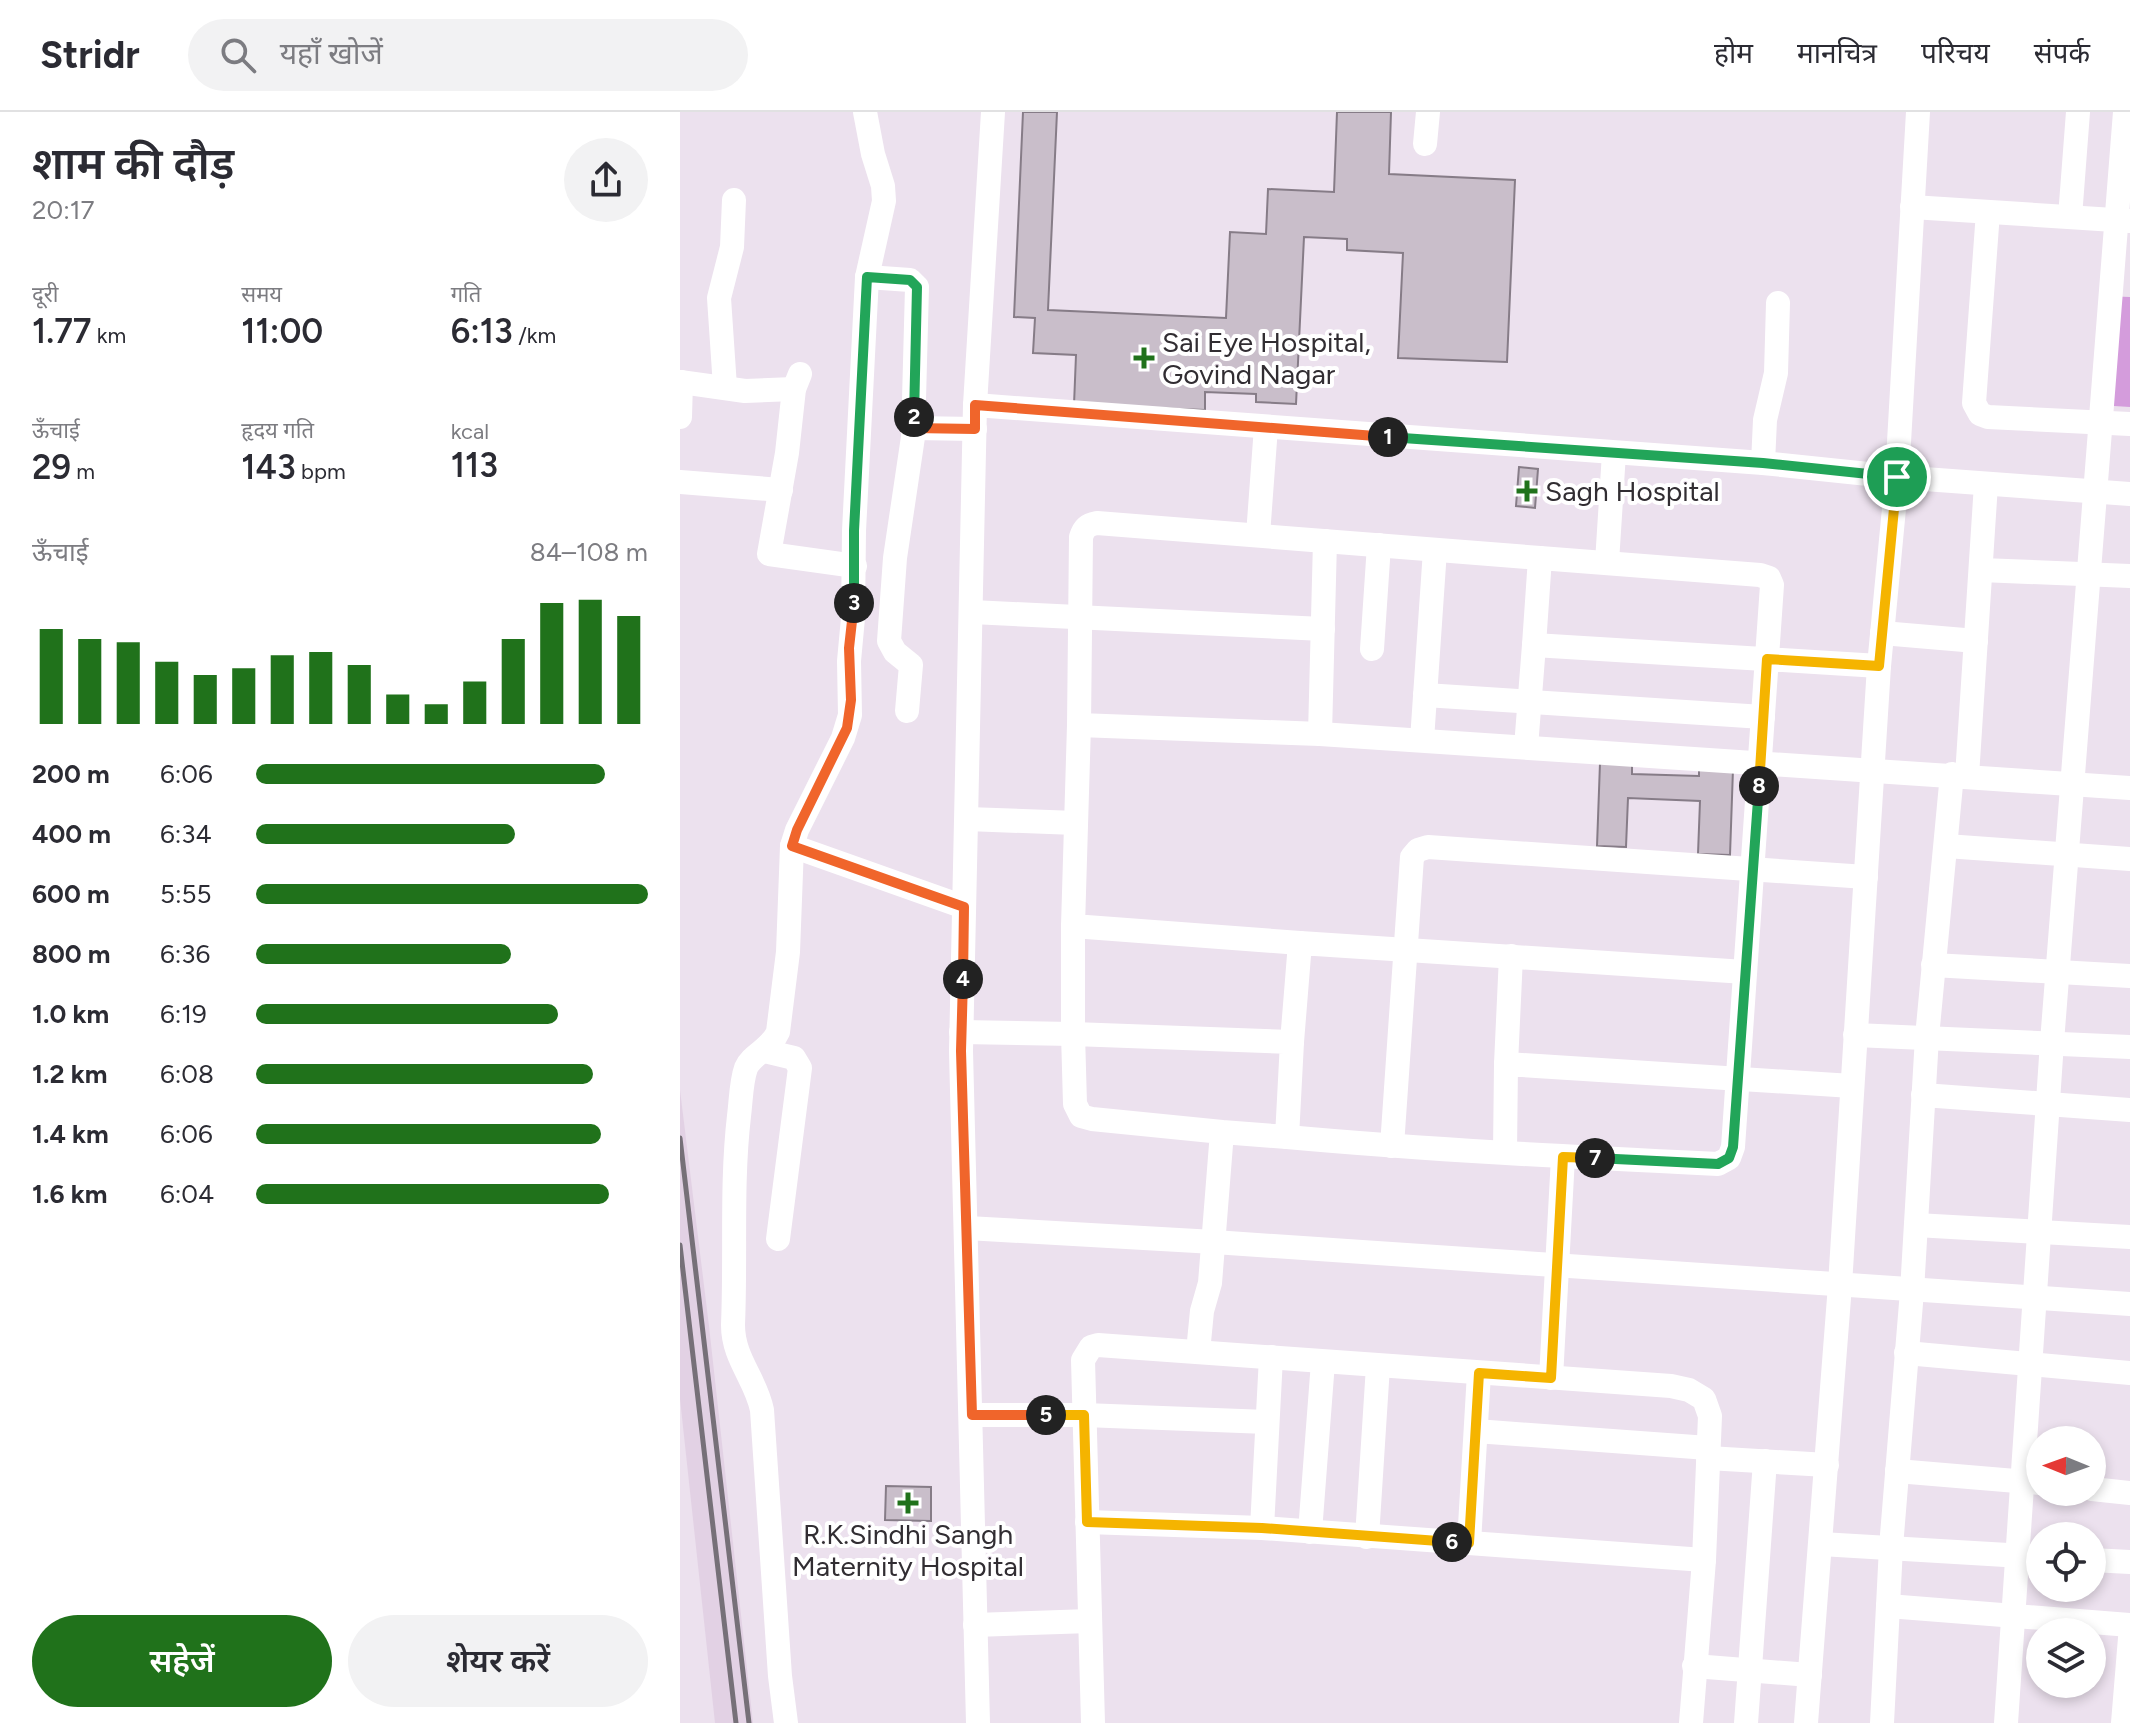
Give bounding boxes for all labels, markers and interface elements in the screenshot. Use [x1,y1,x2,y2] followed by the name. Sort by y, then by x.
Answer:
[188,19,748,91] search box
[40,32,140,78] text: Stridr
[216,33,260,77] icon: search
[280,35,383,72] text: यहाँ खोजें
[1714,36,1753,70] text: होम
[1797,36,1877,70] text: मानचित्र
[1921,36,1990,70] text: परिचय
[2034,36,2090,70] text: संपर्क
[32,137,234,190] text: शाम की दौड़
[564,138,648,222] button: share
[32,194,94,226] text: 20:17
[32,281,58,308] text: दूरी
[241,281,282,308] text: समय
[451,281,481,308] text: गति
[32,311,91,352] text: 1.77
[241,311,323,352] text: 11:00
[451,311,513,352] text: 6:13
[91,322,126,349] text: km
[513,322,556,349] text: /km
[1162,325,1371,391] place label: Sai Eye Hospital, Govind Nagar
[1133,347,1155,369] marker: Sai Eye Hospital, Govind Nagar
[894,397,934,437] pin: 2
[908,403,920,430] text: 2
[32,417,80,444] text: ऊँचाई
[241,417,314,444] text: हृदय गति
[1368,417,1408,457] pin: 1
[451,418,489,445] text: kcal
[1383,423,1393,450] text: 1
[1863,443,1931,511] pin
[451,445,498,486] text: 113
[32,447,71,488] text: 29
[241,447,296,488] text: 143
[1875,455,1919,499] icon: arrive
[71,458,95,485] text: m
[296,458,346,485] text: bpm
[1545,474,1720,508] place label: Sagh Hospital
[1516,480,1538,502] marker: Sagh Hospital
[32,536,88,568] text: ऊँचाई
[530,536,648,568] text: 84–108 m
[834,583,874,623] pin: 3
[848,589,860,616] text: 3
[32,758,110,790] text: 200 m
[160,758,213,790] text: 6:06
[1739,766,1779,806] pin: 8
[1752,772,1766,799] text: 8
[32,818,111,850] text: 400 m
[160,818,212,850] text: 6:34
[32,878,110,910] text: 600 m
[160,878,211,910] text: 5:55
[32,938,110,970] text: 800 m
[160,938,210,970] text: 6:36
[943,959,983,999] pin: 4
[956,965,970,992] text: 4
[32,998,109,1030] text: 1.0 km
[160,998,207,1030] text: 6:19
[32,1058,107,1090] text: 1.2 km
[160,1058,214,1090] text: 6:08
[32,1118,109,1150] text: 1.4 km
[160,1118,213,1150] text: 6:06
[1575,1138,1615,1178] pin: 7
[1589,1144,1601,1171] text: 7
[32,1178,107,1210] text: 1.6 km
[160,1178,214,1210] text: 6:04
[1026,1395,1066,1435] pin: 5
[1040,1401,1052,1428] text: 5
[2026,1426,2106,1506] north arrow
[2026,1426,2106,1698] map controls
[897,1492,919,1514] marker: R.K.Sindhi Sangh Maternity Hospital
[792,1517,1024,1583] place label: R.K.Sindhi Sangh Maternity Hospital
[1432,1522,1472,1562] pin: 6
[2026,1522,2106,1602] button: locate
[1446,1528,1458,1555] text: 6
[32,1615,332,1707] button: सहेजें
[348,1615,648,1707] button: शेयर करें
[2026,1618,2106,1698] button: layers

